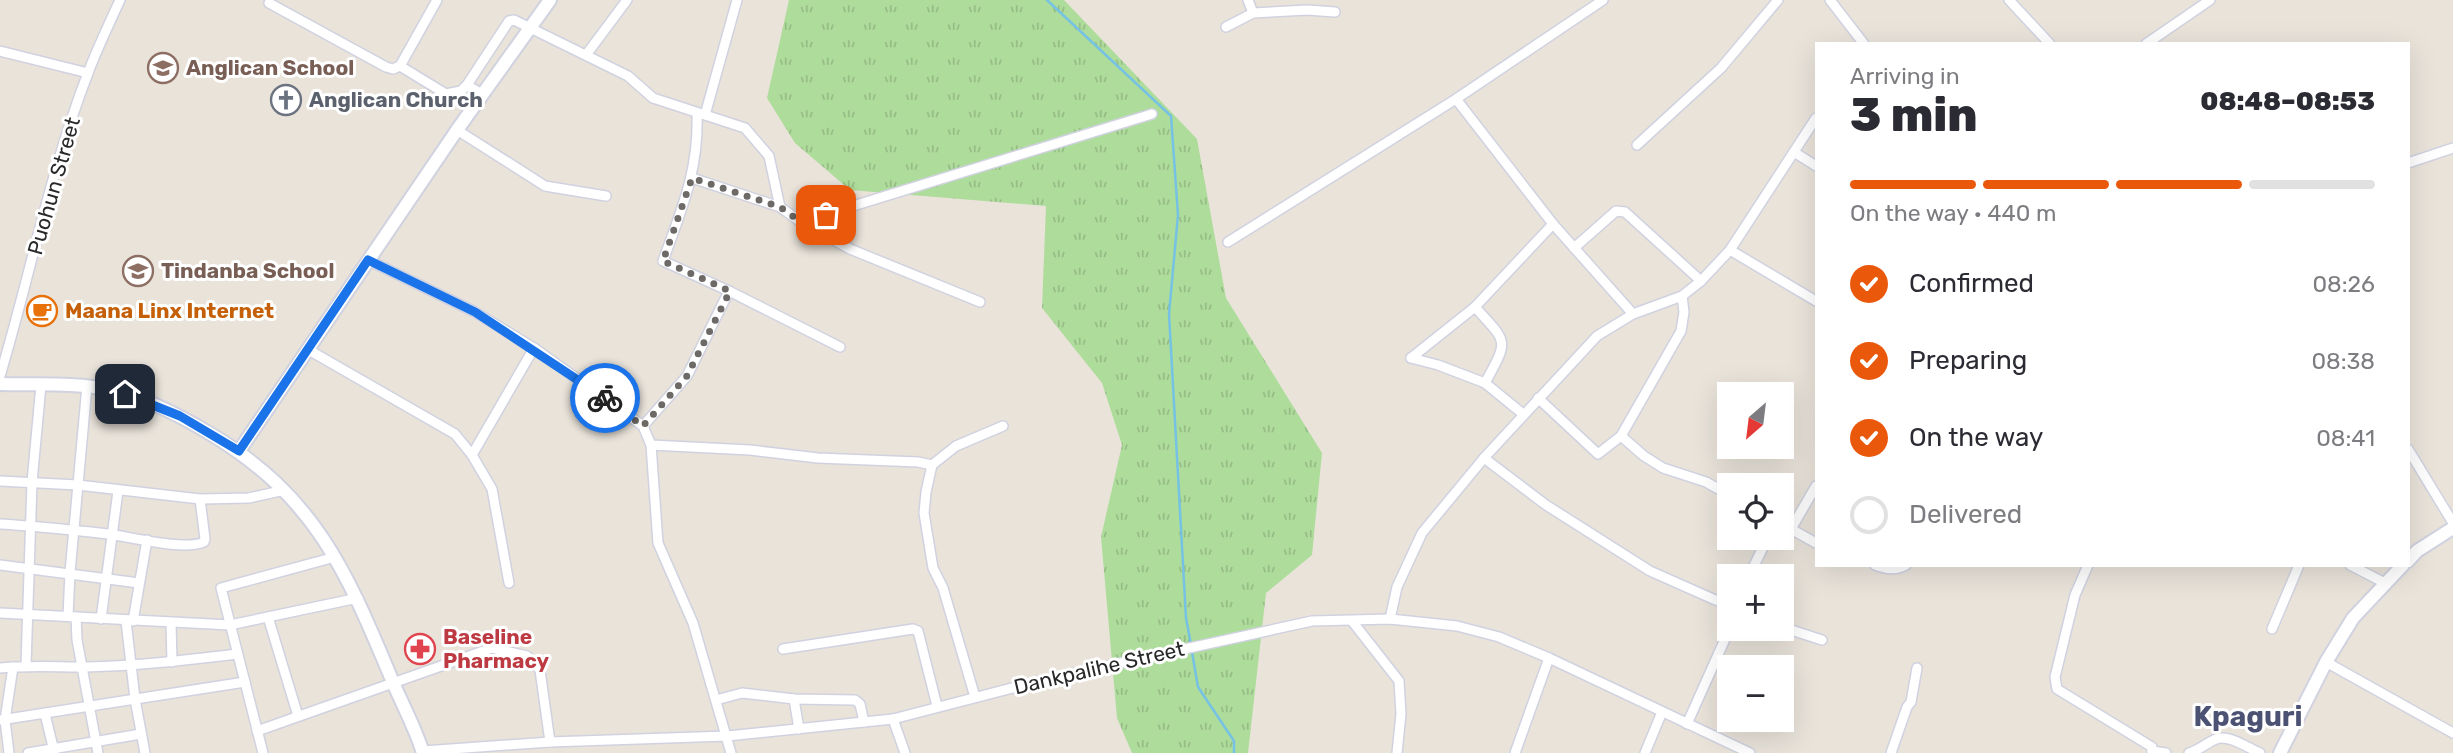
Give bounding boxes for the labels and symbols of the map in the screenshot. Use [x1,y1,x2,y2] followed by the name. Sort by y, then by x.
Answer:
[146,51,180,85] school or university icon: Anglican School
[186,55,354,80] place label: Anglican School
[269,83,303,117] church icon: Anglican Church
[309,87,483,112] place label: Anglican Church
[22,114,85,258] street label: Puohun Street
[796,185,856,245] pin
[121,254,155,288] school or university icon: Tindanba School
[161,258,334,283] place label: Tindanba School
[25,294,59,328] cafe icon: Maana Linx Internet
[65,298,274,323] place label: Maana Linx Internet
[570,363,640,433] courier
[95,364,155,424] pin
[1717,382,1794,458] north arrow
[443,624,549,673] place label: Baseline Pharmacy
[403,632,437,666] pharmacy icon: Baseline Pharmacy
[1011,636,1187,699] street label: Dankpalihe Street
[2193,700,2303,733] district label: Kpaguri

